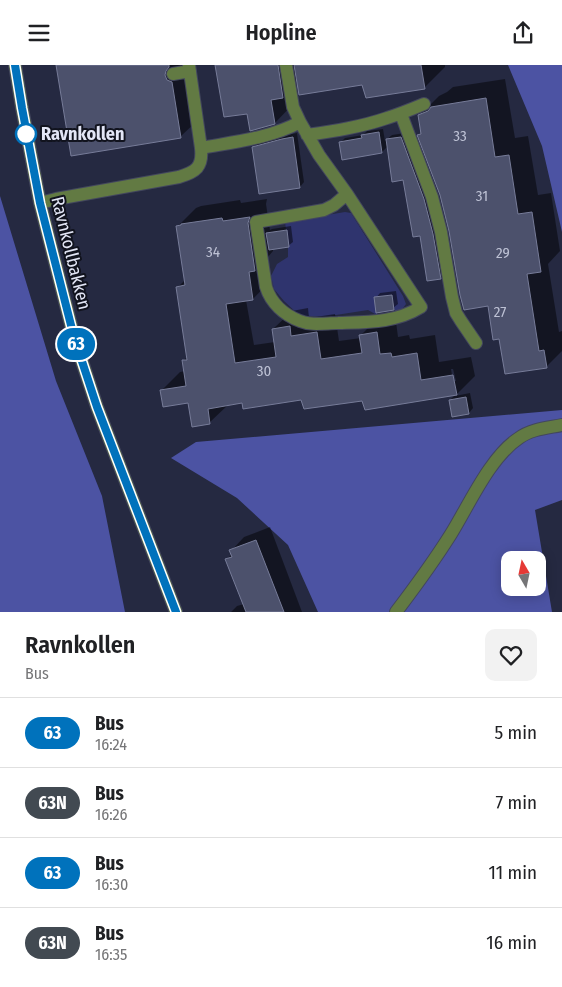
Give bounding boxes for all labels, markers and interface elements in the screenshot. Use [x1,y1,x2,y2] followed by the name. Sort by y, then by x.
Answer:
[25,19,53,47] icon: menu
[245,19,317,46] text: Hopline
[509,19,537,47] icon: share
[15,123,37,145] marker: Ravnkollen
[41,123,124,145] place label: Ravnkollen
[453,127,467,145] house number: 33
[476,187,488,205] house number: 31
[46,194,96,312] street label: Ravnkollbakken
[206,243,220,261] house number: 34
[496,244,510,262] house number: 29
[494,303,506,321] house number: 27
[54,328,98,360] line badge: 63
[67,333,85,355] text: 63
[257,362,271,380] house number: 30
[501,551,546,596] north arrow
[501,551,546,596] map controls
[485,629,537,681] button: heart
[25,631,135,659] text: Ravnkollen
[25,664,49,683] text: Bus
[95,712,124,735] text: Bus
[494,721,537,744] text: 5 min
[44,722,61,744] text: 63
[95,735,127,754] text: 16:24
[95,782,124,805] text: Bus
[495,791,537,814] text: 7 min
[38,792,67,814] text: 63N
[95,805,128,824] text: 16:26
[95,852,124,875] text: Bus
[489,861,537,884] text: 11 min
[44,862,61,884] text: 63
[95,875,128,894] text: 16:30
[95,922,124,945] text: Bus
[486,931,537,954] text: 16 min
[38,932,67,954] text: 63N
[95,945,127,964] text: 16:35

